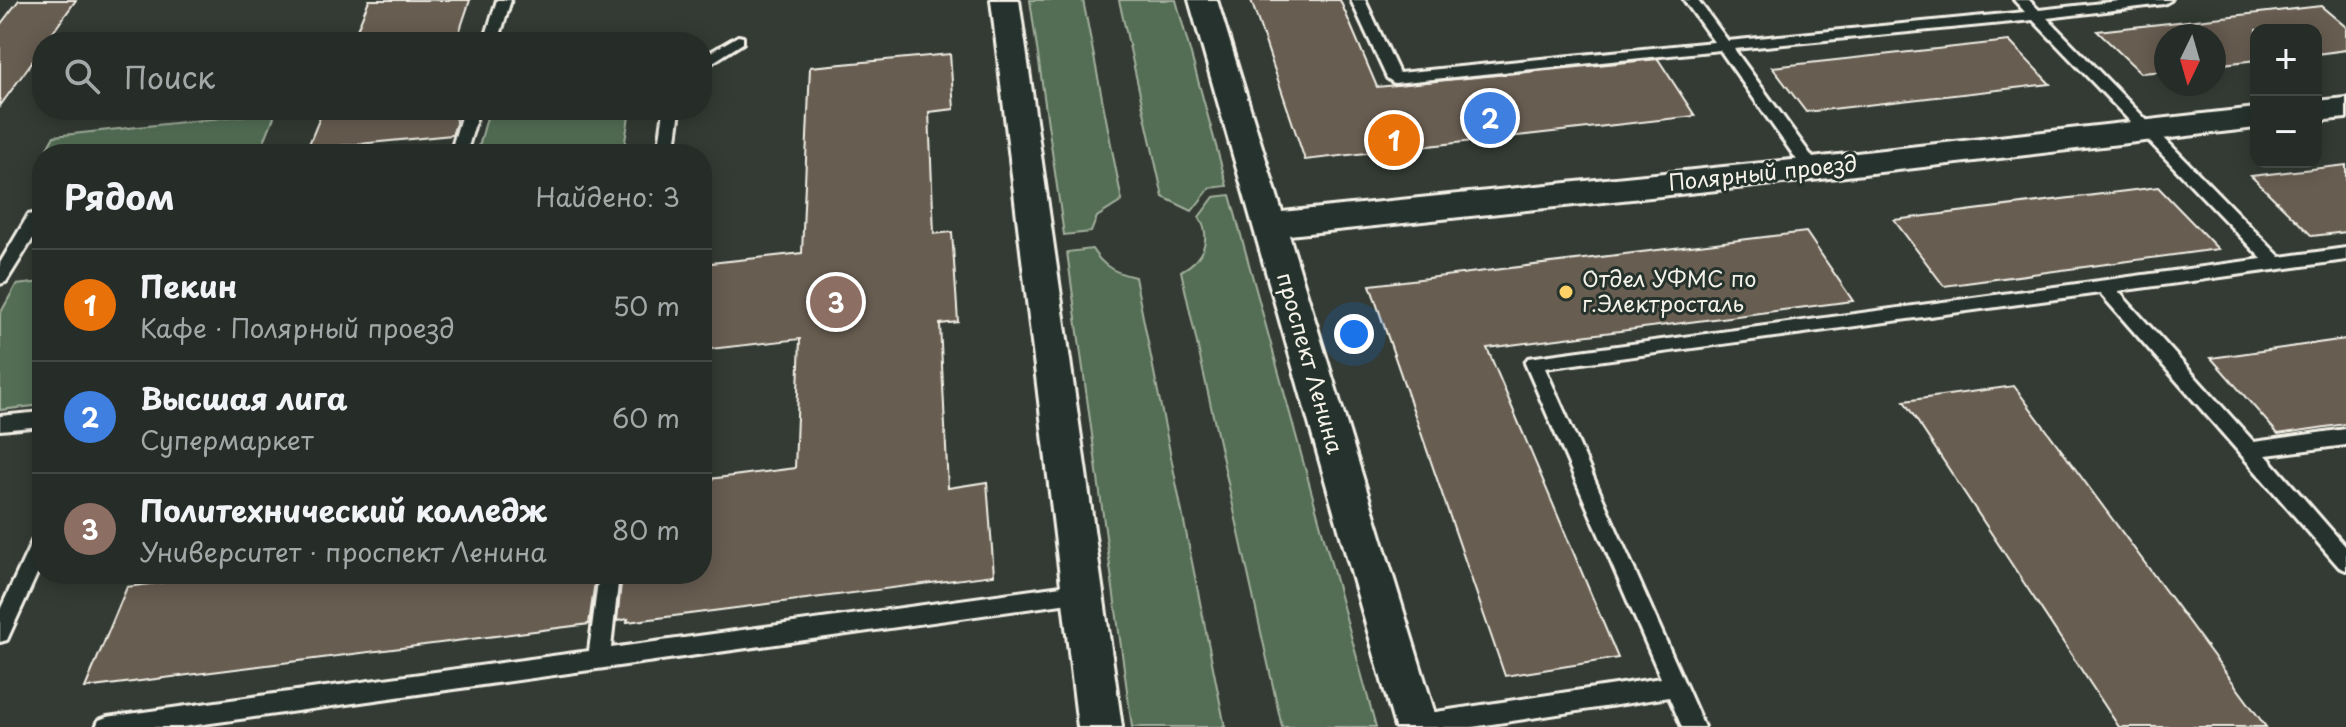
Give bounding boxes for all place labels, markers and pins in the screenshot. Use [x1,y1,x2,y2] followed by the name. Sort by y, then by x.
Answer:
[1464,88,1516,148] pin: 2
[1368,110,1420,170] pin: 1
[1582,261,1757,319] place label: Отдел УФМС по г.Электросталь
[810,272,862,332] pin: 3
[1557,283,1575,301] marker: Отдел УФМС по г.Электросталь

